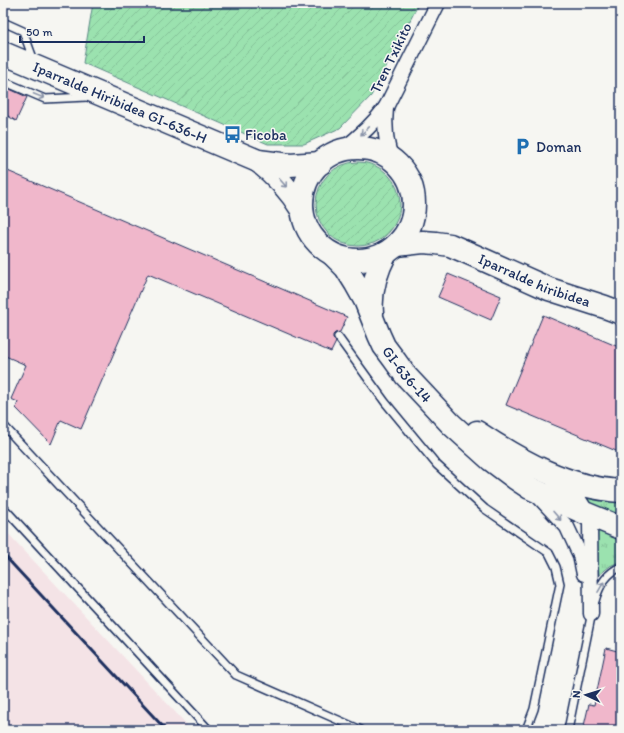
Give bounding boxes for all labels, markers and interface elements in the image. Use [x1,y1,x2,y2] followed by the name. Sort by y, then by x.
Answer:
[20,18,144,44] scale bar
[366,20,416,96] street label: Tren Txikito
[26,25,52,39] text: 50 m
[30,58,210,147] street label: Iparralde Hiribidea GI-636-H
[33,93,45,100] one-way arrow
[222,125,242,145] bus stop icon: Ficoba
[245,126,287,144] place label: Ficoba
[360,126,370,136] one-way arrow
[513,137,533,157] parking icon: Doman
[536,138,582,156] place label: Doman
[278,178,287,188] one-way arrow
[476,250,593,311] street label: Iparralde hiribidea
[378,343,435,407] street label: GI-636-14
[552,511,561,521] one-way arrow
[597,581,605,593] one-way arrow
[566,675,606,715] north arrow
[570,690,583,699] text: N

